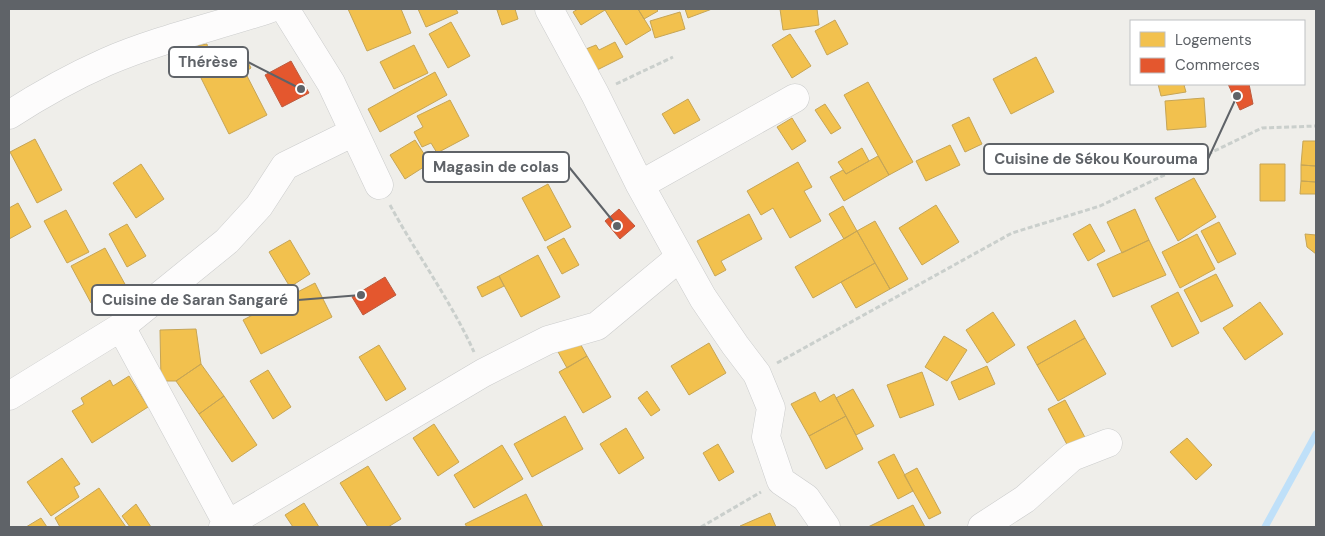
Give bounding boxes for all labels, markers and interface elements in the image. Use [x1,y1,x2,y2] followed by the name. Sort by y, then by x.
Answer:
[1130,20,1305,85] legend
[1175,30,1252,50] text: Logements
[169,47,248,77] callout: Thérèse
[178,52,238,72] text: Thérèse
[1175,55,1260,75] text: Commerces
[984,144,1208,174] callout: Cuisine de Sékou Kourouma
[994,149,1198,169] text: Cuisine de Sékou Kourouma
[423,152,569,182] callout: Magasin de colas
[433,157,559,177] text: Magasin de colas
[92,285,298,315] callout: Cuisine de Saran Sangaré
[102,290,288,310] text: Cuisine de Saran Sangaré

